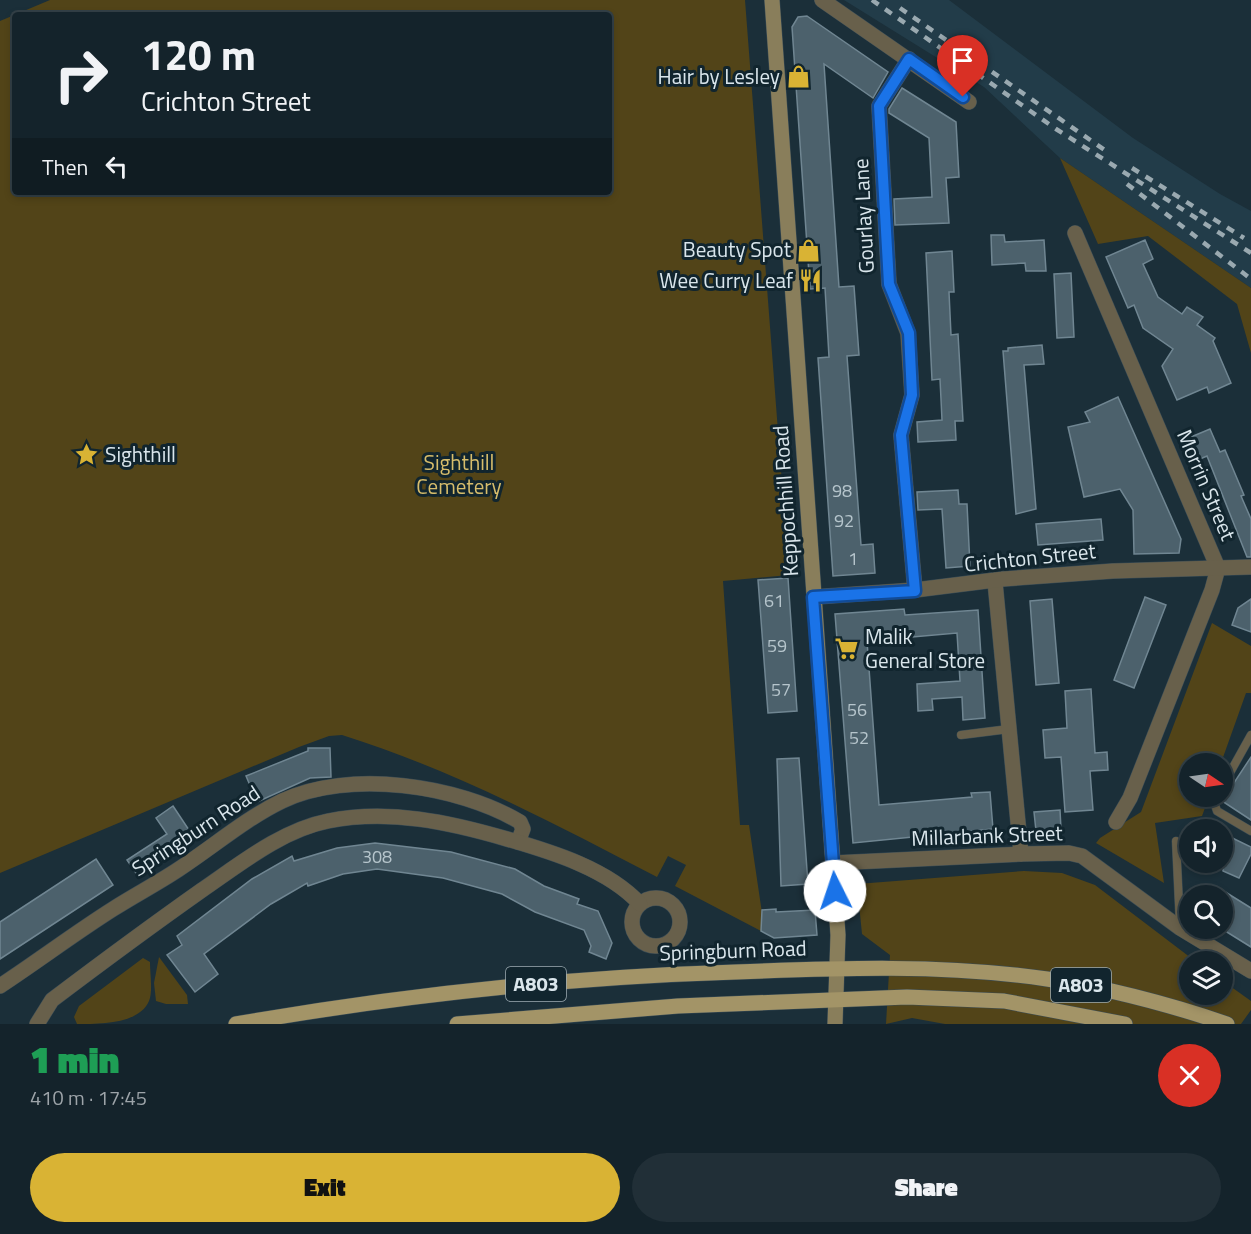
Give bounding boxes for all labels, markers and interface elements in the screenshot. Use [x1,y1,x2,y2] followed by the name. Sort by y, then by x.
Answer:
[141,22,256,86] text: 120 m
[937,35,988,97] pin
[42,36,120,114] icon: right
[946,44,979,77] icon: arrive
[657,60,780,92] place label: Hair by Lesley
[785,64,811,90] shop icon: Hair by Lesley
[141,80,311,121] text: Crichton Street
[42,150,88,184] text: Then
[100,150,133,183] icon: left
[844,158,882,274] street label: Gourlay Lane
[683,233,792,265] place label: Beauty Spot
[796,237,822,263] shop icon: Beauty Spot
[659,264,793,296] place label: Wee Curry Leaf
[798,268,824,294] restaurant icon: Wee Curry Leaf
[764,424,806,578] street label: Keppochhill Road
[1169,424,1245,546] street label: Morrin Street
[105,438,176,470] place label: Sighthill
[74,442,100,468] place icon: Sighthill
[416,446,502,502] park label: Sighthill Cemetery
[832,477,852,504] house number: 98
[834,507,854,534] house number: 92
[963,534,1098,580] street label: Crichton Street
[848,545,858,572] house number: 1
[764,587,784,614] house number: 61
[865,620,985,676] place label: Malik General Store
[767,632,787,659] house number: 59
[834,636,860,662] supermarket icon: Malik General Store
[771,676,791,703] house number: 57
[847,696,867,723] house number: 56
[849,724,869,751] house number: 52
[1179,753,1233,807] north arrow
[1179,753,1233,1005] map controls
[125,777,266,884] street label: Springburn Road
[911,816,1064,854] street label: Millarbank Street
[1179,819,1233,873] button: sound
[362,843,392,870] house number: 308
[803,859,867,923] position arrow
[1179,885,1233,939] button: search
[659,931,807,969] street label: Springburn Road
[1179,951,1233,1005] button: layers
[506,967,566,1001] road number: A803
[1051,968,1111,1002] road number: A803
[30,1032,119,1087] text: 1 min
[1158,1044,1221,1107] button: close
[30,1082,147,1113] text: 410 m · 17:45
[30,1153,620,1222] button: Exit
[632,1153,1221,1222] button: Share

